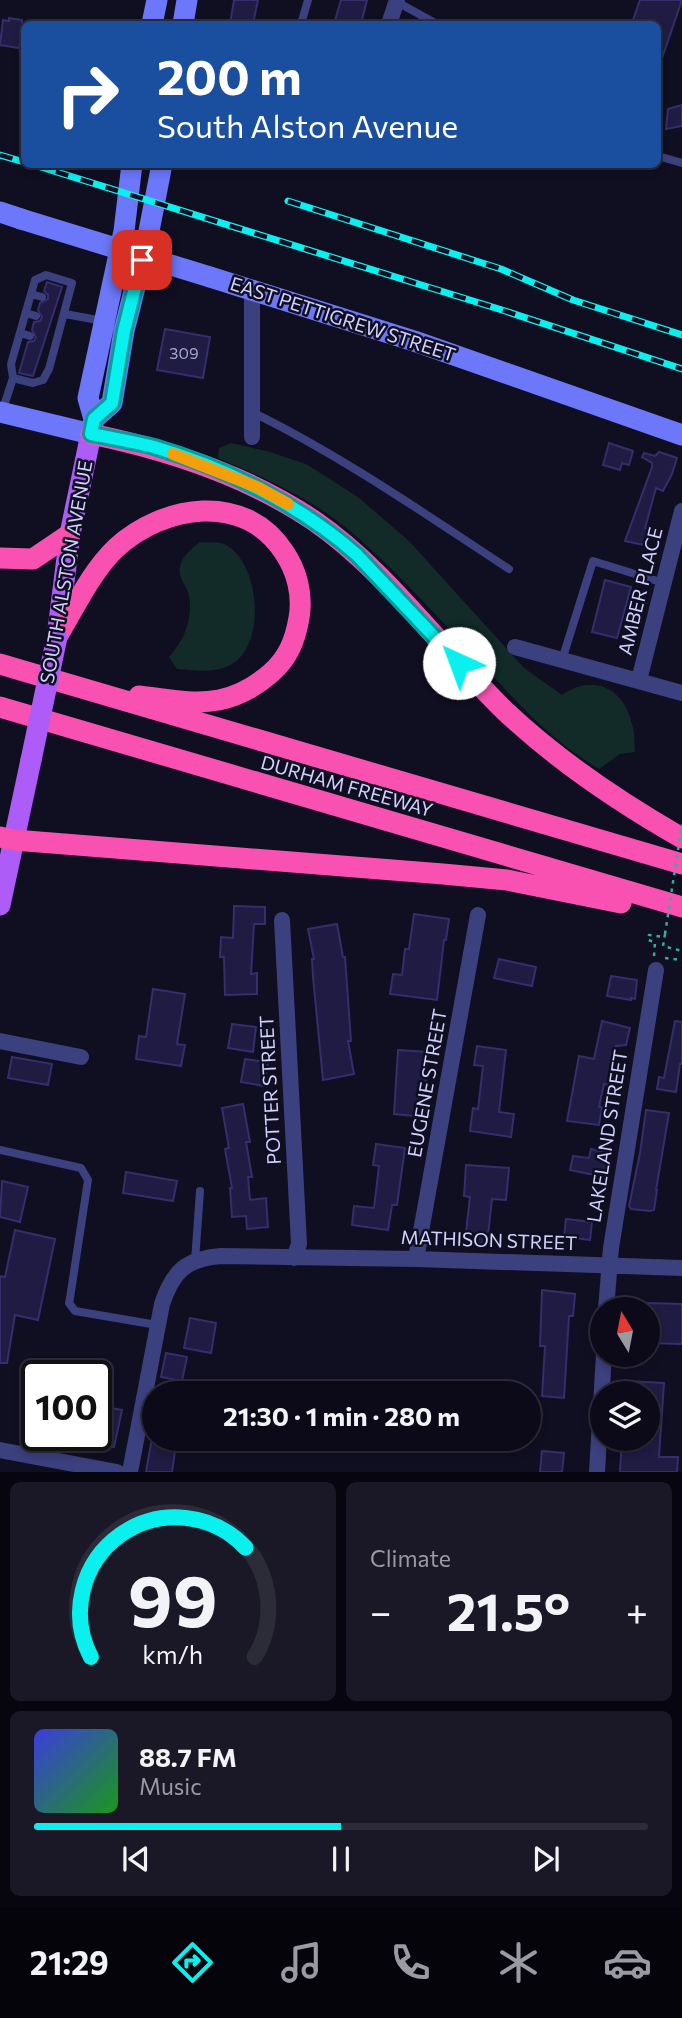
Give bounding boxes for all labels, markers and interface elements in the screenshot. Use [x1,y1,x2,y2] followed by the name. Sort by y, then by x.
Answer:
[157,45,302,105] text: 200 m
[42,49,133,140] icon: right
[157,105,458,145] text: South Alston Avenue
[112,230,172,290] pin
[123,241,161,279] icon: arrive
[228,271,459,366] street label: EAST PETTIGREW STREET
[169,343,199,362] house number: 309
[35,459,96,685] street label: SOUTH ALSTON AVENUE
[613,525,667,657] street label: AMBER PLACE
[422,626,496,700] position arrow
[259,750,436,821] street label: DURHAM FREEWAY
[402,1007,451,1159] street label: EUGENE STREET
[254,1015,285,1165] street label: POTTER STREET
[581,1048,632,1224] street label: LAKELAND STREET
[400,1225,578,1254] street label: MATHISON STREET
[590,1297,660,1367] north arrow
[590,1297,660,1451] map controls
[21,1360,112,1451] speed limit sign: 100
[590,1381,660,1451] button: layers
[223,1400,460,1431] text: 21:30 · 1 min · 280 m
[370,1544,451,1572] text: Climate
[128,1554,218,1643] text: 99
[447,1578,570,1642] text: 21.5°
[370,1587,392,1634] text: −
[626,1587,648,1634] text: +
[143,1639,203,1669] text: km/h
[139,1741,237,1772] text: 88.7 FM
[139,1772,202,1800] text: Music
[117,1840,155,1878] icon: previous
[322,1840,360,1878] icon: pause
[527,1840,565,1878] icon: next
[168,1938,217,1987] icon: directions
[277,1938,326,1987] icon: music
[386,1938,435,1987] icon: phone
[494,1938,543,1987] icon: climate
[603,1938,652,1987] icon: car
[30,1942,109,1982] text: 21:29

